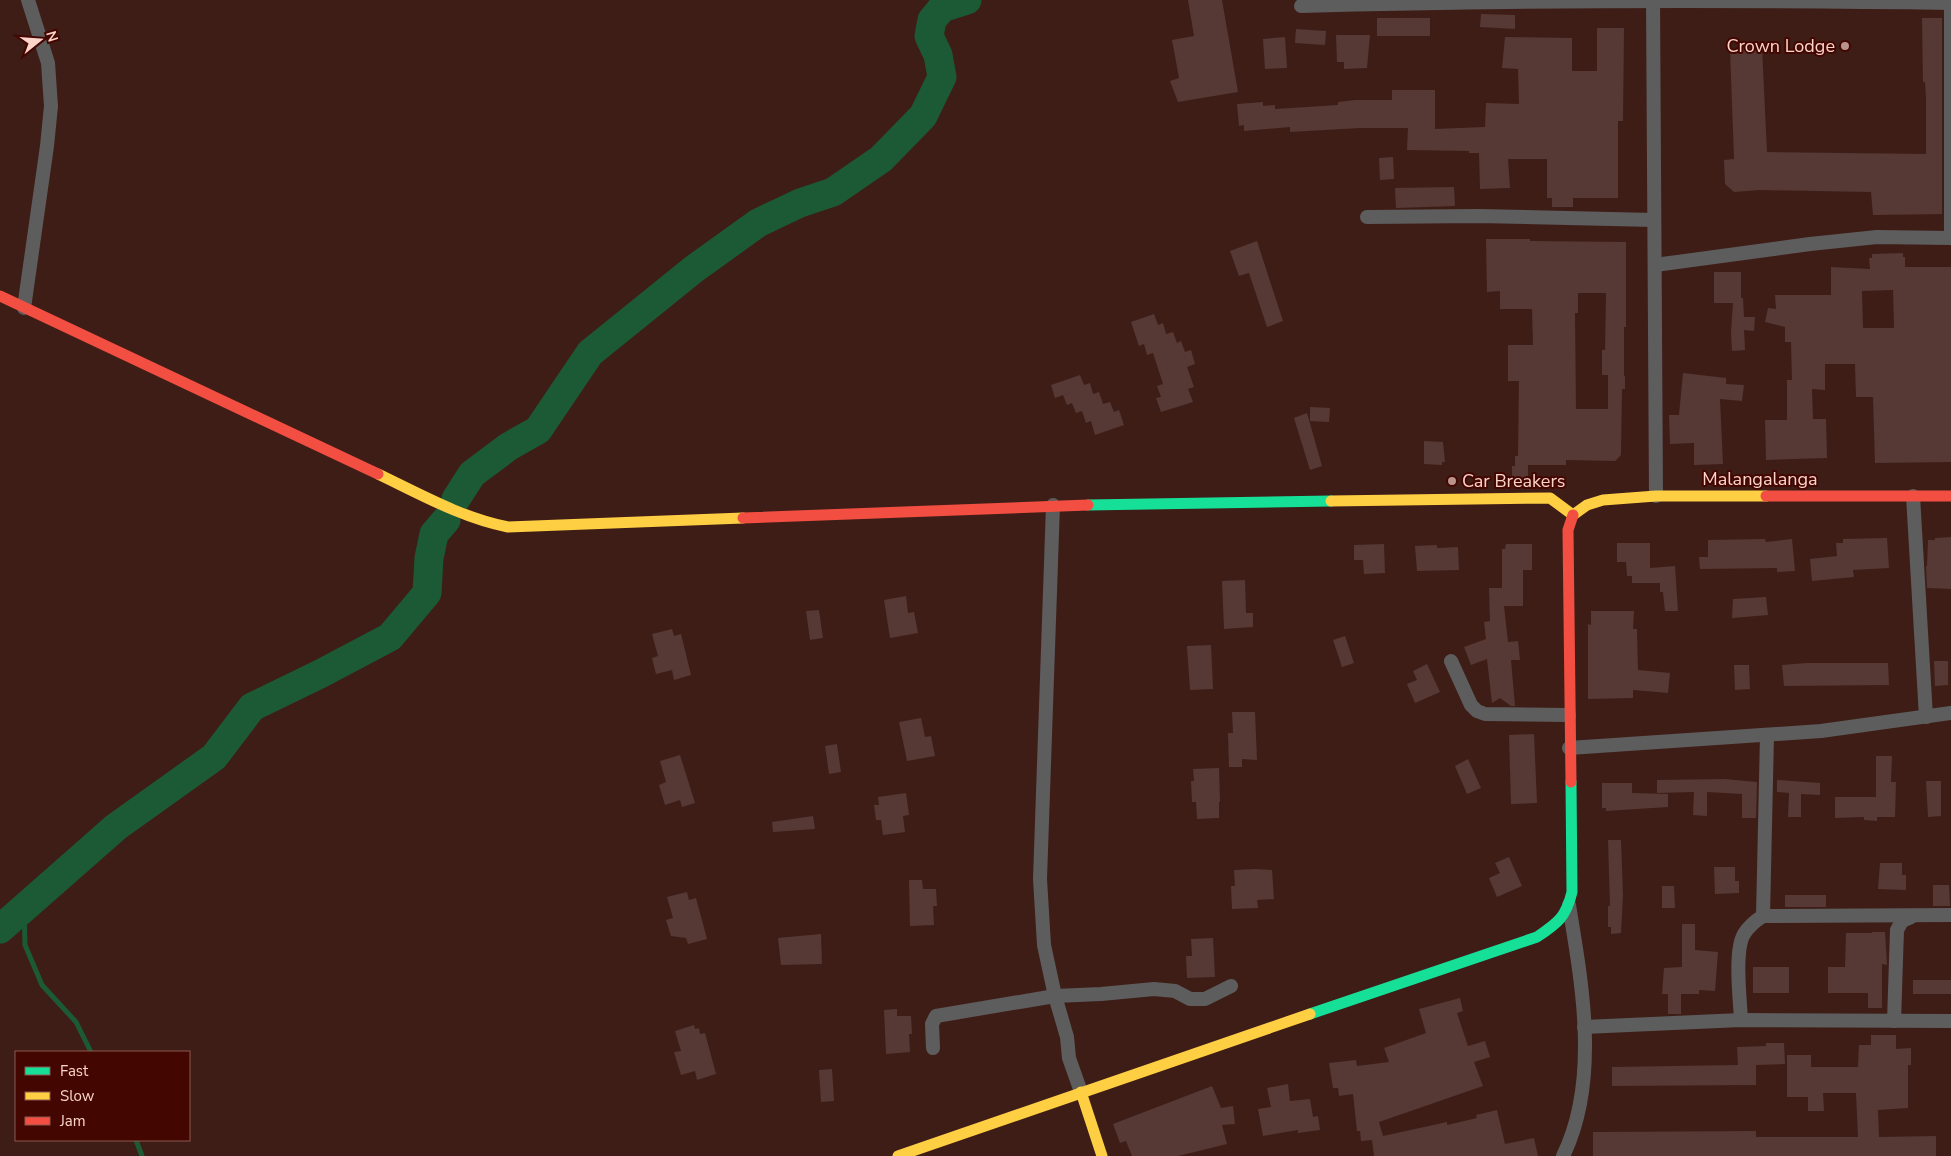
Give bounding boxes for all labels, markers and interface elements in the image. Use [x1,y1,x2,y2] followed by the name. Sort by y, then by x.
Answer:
[15,15,65,65] north arrow
[41,29,63,44] text: N
[1726,34,1835,58] place label: Crown Lodge
[1839,40,1851,52] marker: Crown Lodge
[1702,467,1818,491] street label: Malangalanga
[1462,469,1565,493] place label: Car Breakers
[1446,475,1458,487] marker: Car Breakers
[15,1051,190,1141] legend
[60,1061,89,1081] text: Fast
[60,1086,95,1106] text: Slow
[59,1111,86,1131] text: Jam

